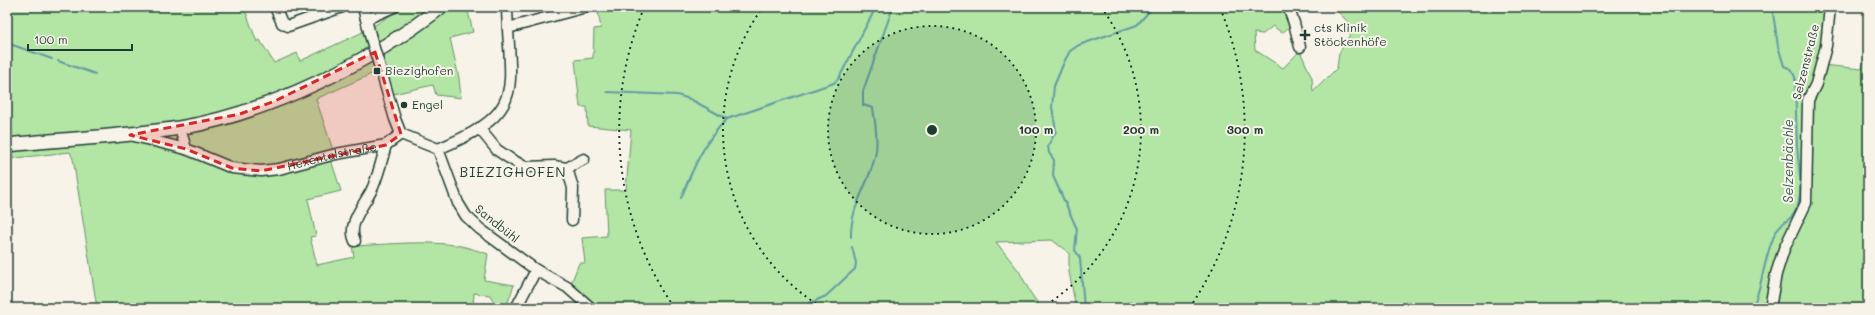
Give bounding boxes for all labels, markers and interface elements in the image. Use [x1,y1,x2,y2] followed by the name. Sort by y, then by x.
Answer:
[1314,19,1387,49] place label: cts Klinik Stöckenhöfe
[1788,22,1822,101] street label: Selzenstraße
[28,26,132,52] scale bar
[1299,29,1311,41] marker: cts Klinik Stöckenhöfe
[34,31,68,47] text: 100 m
[385,62,454,78] place label: Biezighofen
[372,66,382,76] marker: Biezighofen
[412,96,443,112] place label: Engel
[399,100,409,110] marker: Engel
[1779,119,1796,203] water label: Selzenbächle
[1019,121,1053,137] text: 100 m
[1123,121,1159,137] text: 200 m
[1227,121,1263,137] text: 300 m
[925,123,939,137] centre of rings
[285,138,378,174] street label: Hexentalstraße
[459,162,567,181] district label: BIEZIGHOFEN
[472,200,523,246] street label: Sandbühl

